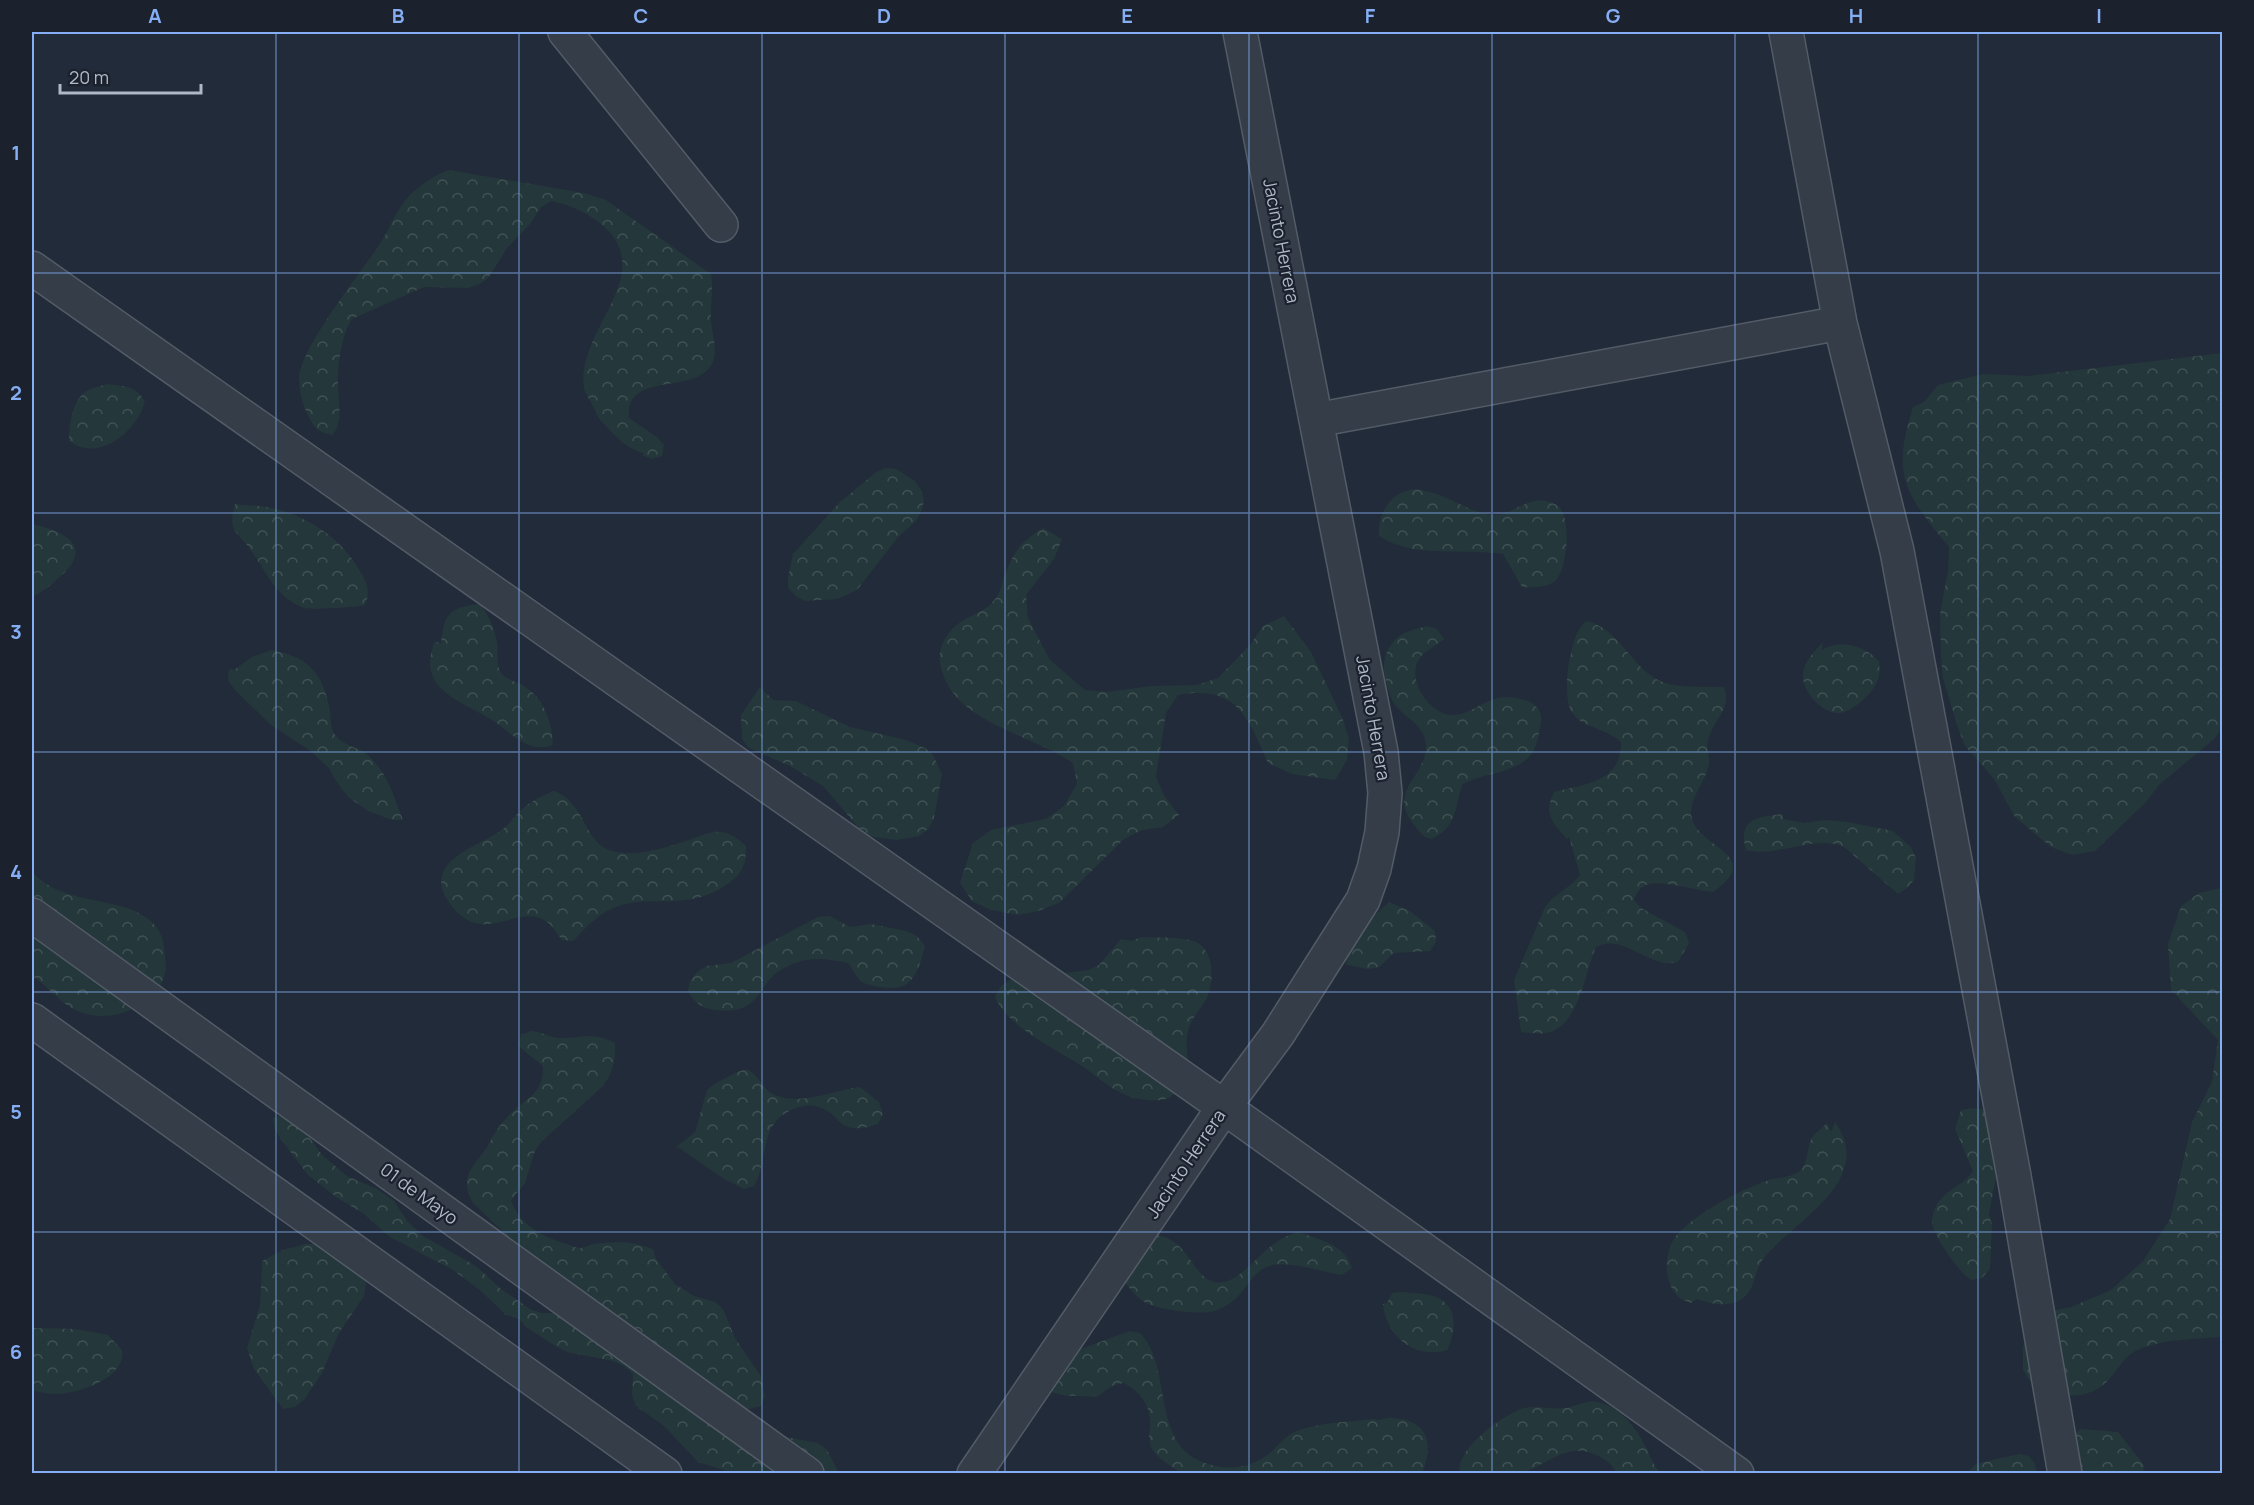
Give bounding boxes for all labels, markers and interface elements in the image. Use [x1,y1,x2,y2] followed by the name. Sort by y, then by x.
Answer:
[148,2,162,29] text: A
[392,2,405,29] text: B
[634,2,648,29] text: C
[877,2,891,29] text: D
[1121,2,1133,29] text: E
[1365,2,1376,29] text: F
[1606,2,1621,29] text: G
[1849,2,1863,29] text: H
[2096,2,2102,29] text: I
[60,57,201,95] scale bar
[69,65,109,89] text: 20 m
[12,139,20,166] text: 1
[1258,177,1306,305] street label: Jacinto Herrera
[10,379,22,406] text: 2
[10,618,22,645] text: 3
[1351,654,1397,782] street label: Jacinto Herrera
[10,858,22,885] text: 4
[10,1098,22,1125] text: 5
[1140,1104,1230,1223] street label: Jacinto Herrera
[376,1157,463,1230] street label: 01 de Mayo
[10,1338,22,1365] text: 6

